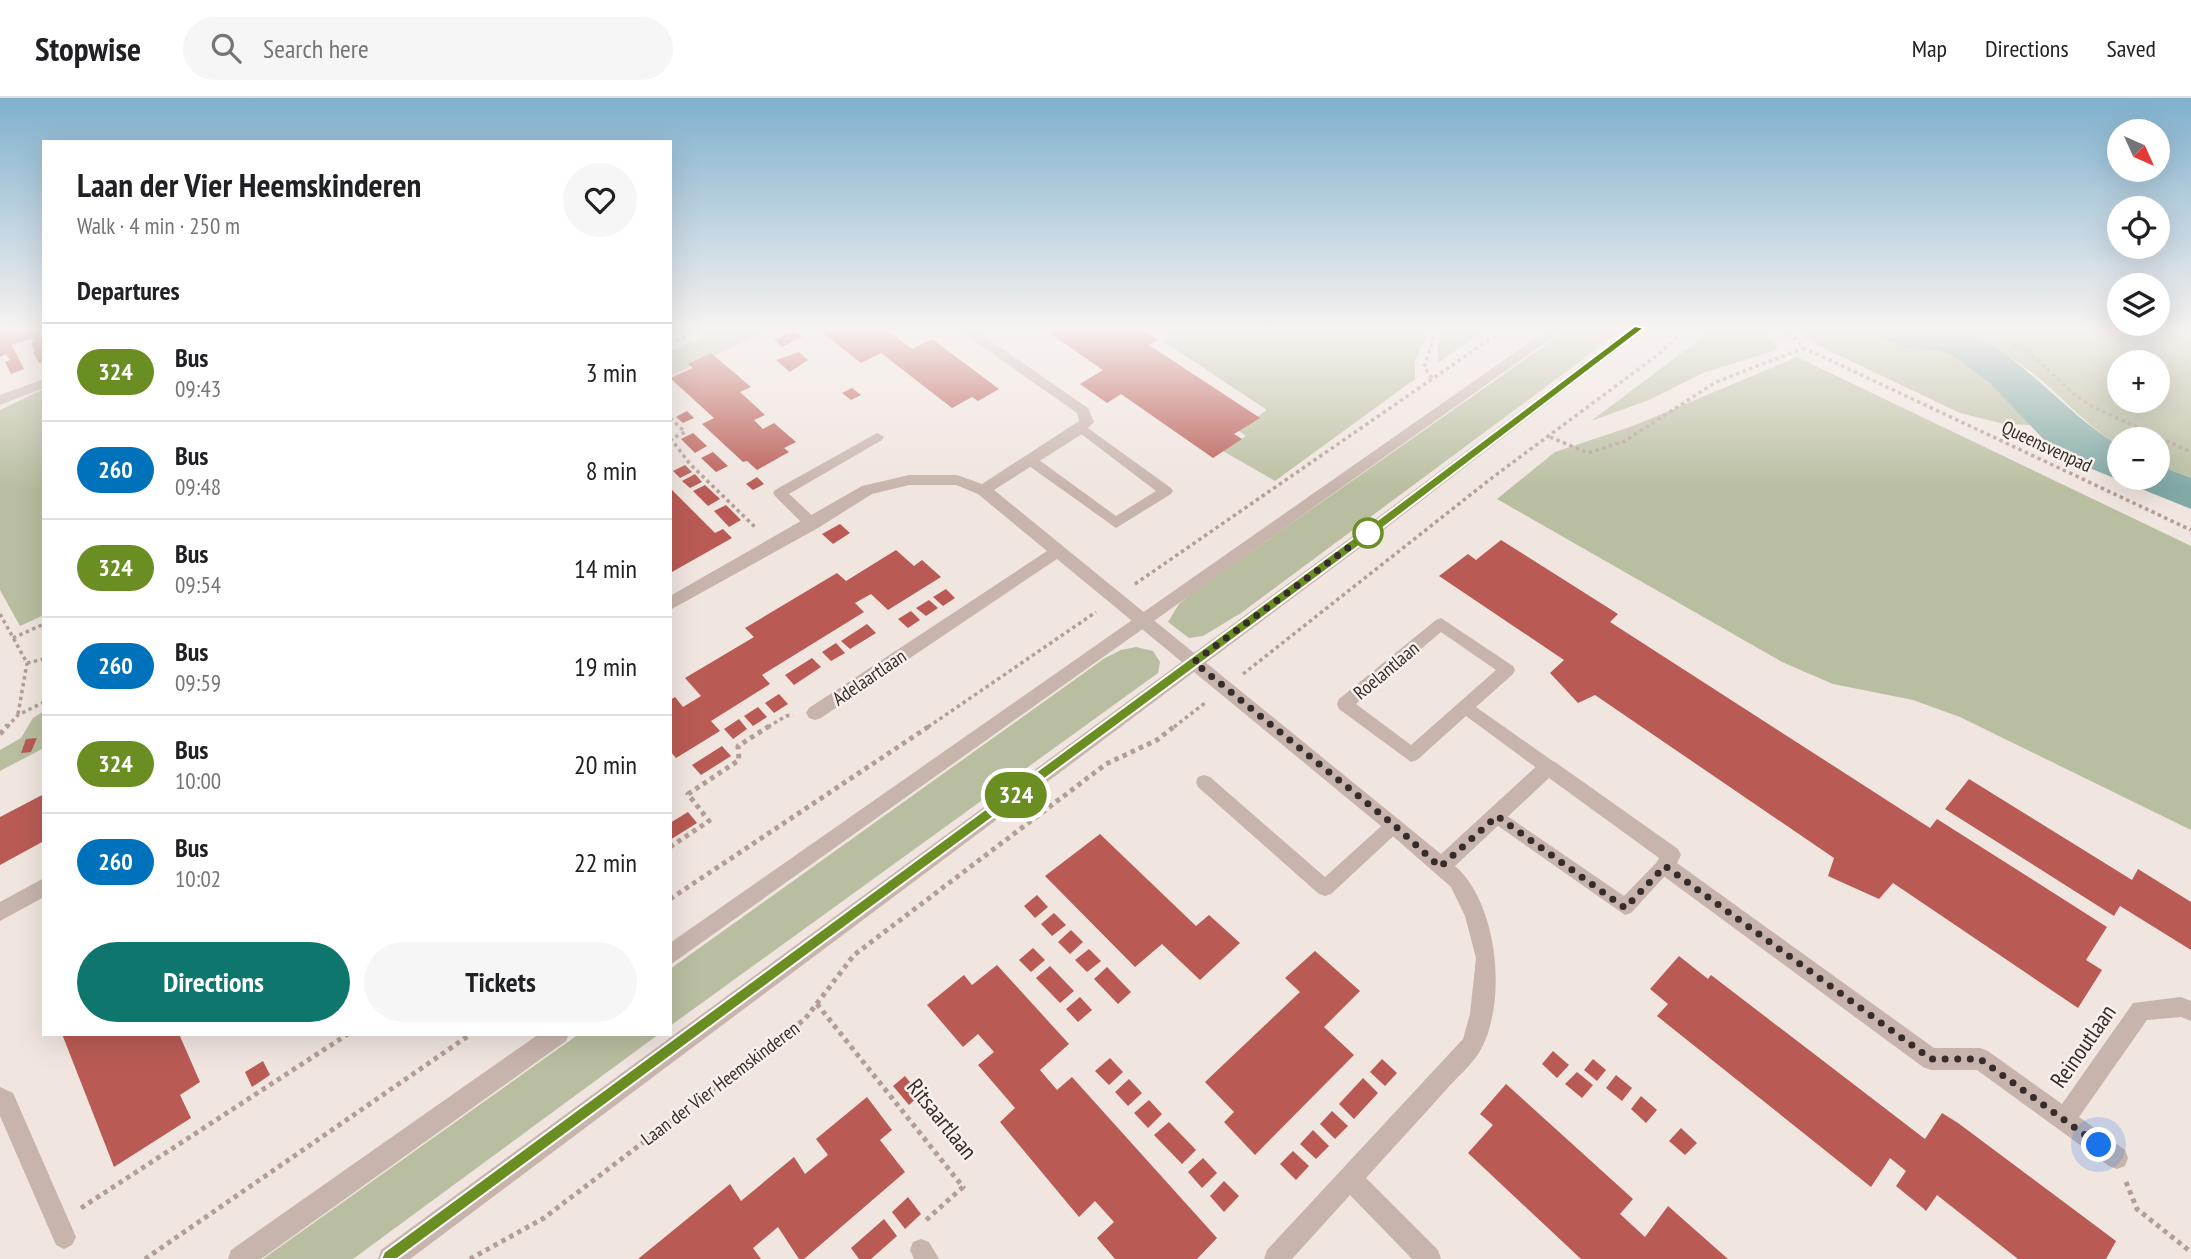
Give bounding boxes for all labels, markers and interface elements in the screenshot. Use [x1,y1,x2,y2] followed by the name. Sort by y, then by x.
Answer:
[183,17,673,80] search box
[35,27,141,70] text: Stopwise
[207,29,245,67] icon: search
[263,32,369,65] text: Search here
[1912,33,1947,64] text: Map
[1985,33,2069,64] text: Directions
[2107,33,2156,64] text: Saved
[2107,119,2170,182] north arrow
[2107,119,2170,490] map controls
[77,163,421,206] text: Laan der Vier Heemskinderen
[563,163,637,237] button: heart
[2107,196,2170,259] button: locate
[77,211,240,240] text: Walk · 4 min · 250 m
[2107,273,2170,336] button: layers
[77,274,180,307] text: Departures
[175,341,208,374] text: Bus
[2107,350,2170,413] button: +
[98,356,133,387] text: 324
[586,356,637,389] text: 3 min
[175,374,221,403] text: 09:43
[1998,415,2096,477] street label: Queensvenpad
[2107,427,2170,490] button: −
[175,439,208,472] text: Bus
[98,454,133,485] text: 260
[586,454,637,487] text: 8 min
[175,472,221,501] text: 09:48
[1353,518,1383,548] unlabelled marker
[175,537,208,570] text: Bus
[98,552,133,583] text: 324
[574,552,637,585] text: 14 min
[175,570,221,599] text: 09:54
[175,635,208,668] text: Bus
[1348,636,1424,704] street label: Roelantlaan
[828,644,910,710] street label: Adelaartlaan
[98,650,133,681] text: 260
[574,650,637,683] text: 19 min
[175,668,221,697] text: 09:59
[175,733,208,766] text: Bus
[98,748,133,779] text: 324
[574,748,637,781] text: 20 min
[175,766,221,795] text: 10:00
[976,772,1056,818] line badge: 324
[999,779,1033,810] text: 324
[175,831,208,864] text: Bus
[98,846,133,877] text: 260
[574,846,637,879] text: 22 min
[175,864,221,893] text: 10:02
[77,942,350,1022] button: Directions
[364,942,637,1022] button: Tickets
[2044,999,2122,1093] street label: Reinoutlaan
[636,1016,804,1150] street label: Laan der Vier Heemskinderen
[901,1072,984,1165] street label: Ritsaartlaan
[2081,1127,2116,1162] your location

